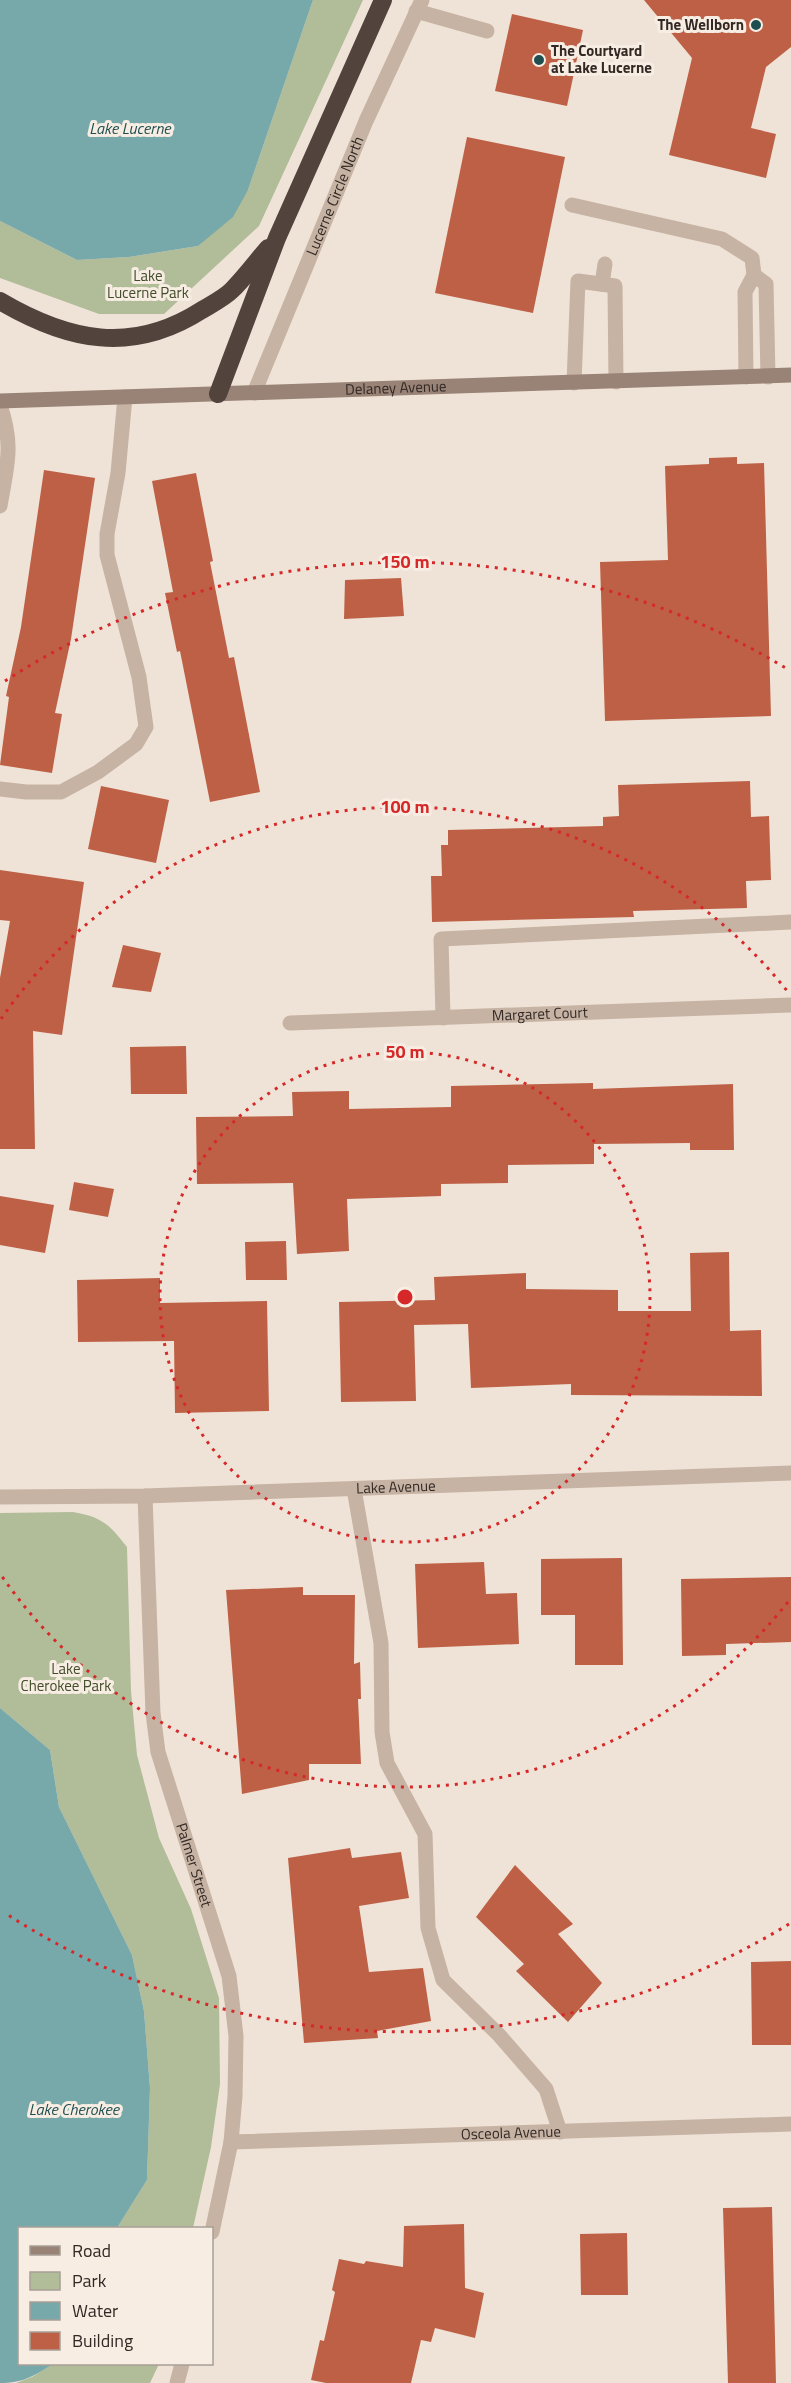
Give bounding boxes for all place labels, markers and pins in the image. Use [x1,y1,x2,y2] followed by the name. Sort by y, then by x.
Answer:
[657,13,744,36] place label: The Wellborn
[749,18,763,32] marker: The Wellborn
[551,39,652,79] place label: The Courtyard at Lake Lucerne
[532,53,546,67] marker: The Courtyard at Lake Lucerne
[395,1287,415,1307] centre of rings

